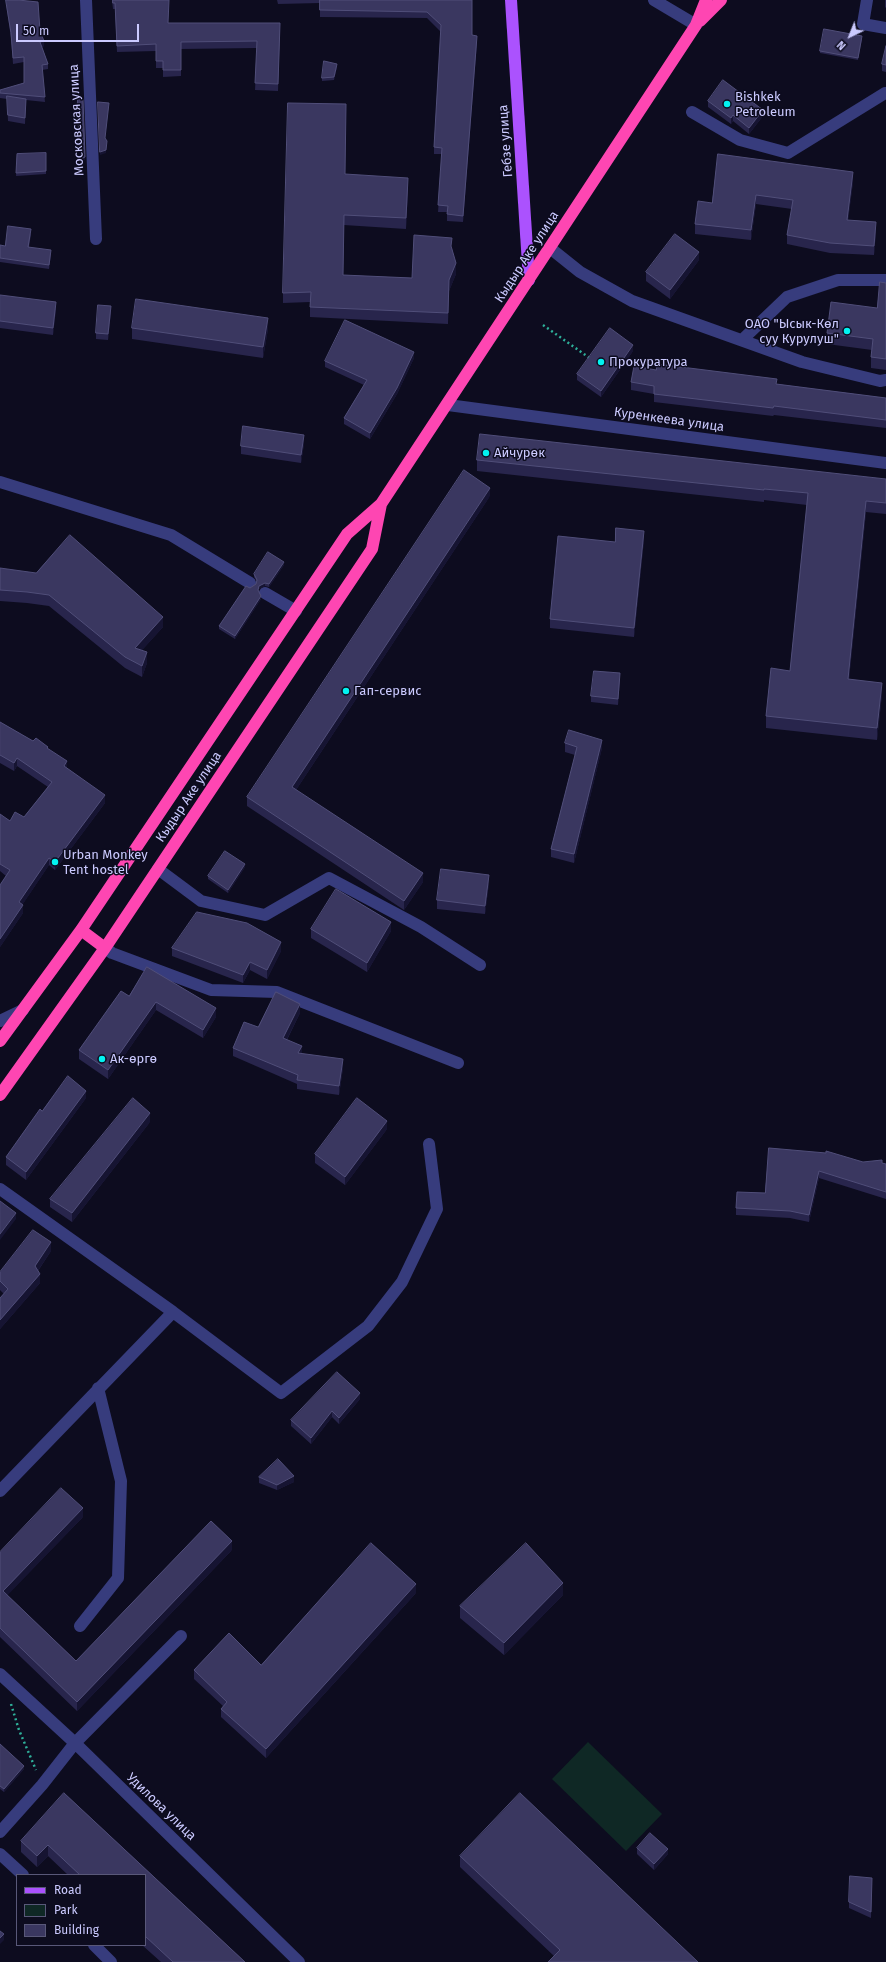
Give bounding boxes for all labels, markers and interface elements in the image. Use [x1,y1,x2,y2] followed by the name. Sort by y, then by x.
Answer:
[18,16,141,42] scale bar
[830,16,870,56] north arrow
[23,24,49,38] text: 50 m
[834,38,849,52] text: N
[66,64,88,176] street label: Московская улица
[735,89,796,120] place label: Bishkek Petroleum
[722,99,732,109] marker: Bishkek Petroleum
[496,104,516,178] street label: Гебзе улица
[492,208,562,306] street label: Кыдыр Аке улица
[745,316,839,347] place label: ОАО "Ысык-Көл суу Курулуш"
[842,326,852,336] marker: ОАО "Ысык-Көл суу Курулуш"
[609,354,688,370] place label: Прокуратура
[596,357,606,367] marker: Прокуратура
[613,405,725,435] street label: Куренкеева улица
[494,445,545,461] place label: Айчурөк
[481,448,491,458] marker: Айчурөк
[354,683,421,699] place label: Гап-сервис
[341,686,351,696] marker: Гап-сервис
[153,749,225,845] street label: Кыдыр Аке улица
[63,847,148,878] place label: Urban Monkey Tent hostel
[50,857,60,867] marker: Urban Monkey Tent hostel
[110,1051,157,1067] place label: Ак-өргө
[97,1054,107,1064] marker: Ак-өргө
[123,1770,199,1844] street label: Удилова улица
[16,1874,146,1946] legend
[54,1883,82,1897] text: Road
[54,1903,78,1917] text: Park
[54,1923,99,1937] text: Building

